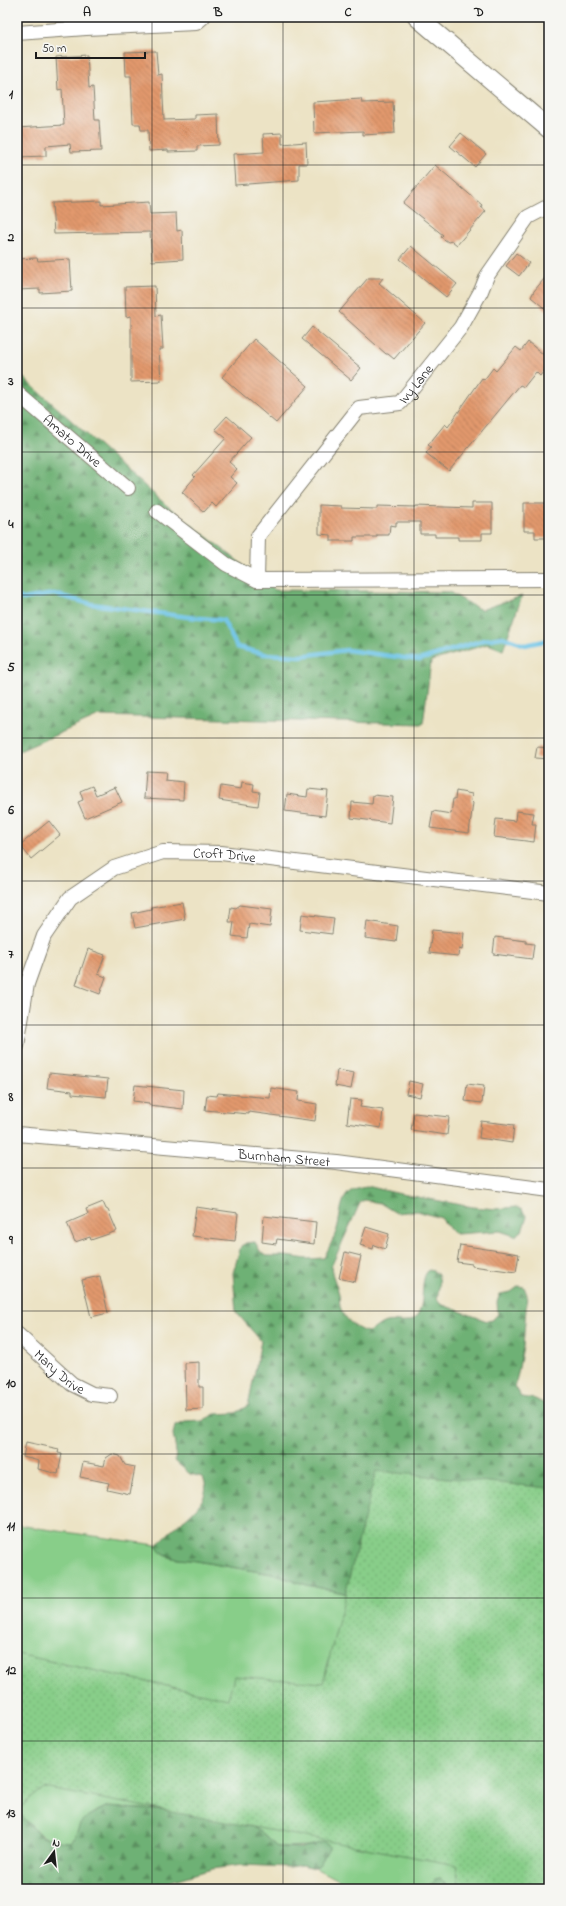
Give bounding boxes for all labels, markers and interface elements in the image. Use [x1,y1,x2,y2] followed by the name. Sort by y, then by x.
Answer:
[83,3,91,22] text: A
[213,3,223,22] text: B
[344,3,352,22] text: C
[473,3,484,22] text: D
[36,34,145,60] scale bar
[42,40,66,58] text: 50 m
[9,85,14,104] text: 1
[7,228,15,247] text: 2
[394,360,440,409] street label: Ivy Lane
[7,372,14,391] text: 3
[37,410,106,473] street label: Amato Drive
[7,515,14,534] text: 4
[7,658,15,677] text: 5
[7,801,14,820] text: 6
[193,844,257,869] street label: Croft Drive
[8,945,14,964] text: 7
[8,1088,14,1107] text: 8
[236,1144,331,1173] street label: Burnham Street
[8,1231,14,1250] text: 9
[29,1345,88,1401] street label: Mary Drive
[6,1374,16,1393] text: 10
[7,1517,16,1536] text: 11
[6,1661,17,1680] text: 12
[6,1804,16,1823] text: 13
[34,1832,74,1872] north arrow
[51,1835,62,1852] text: N

